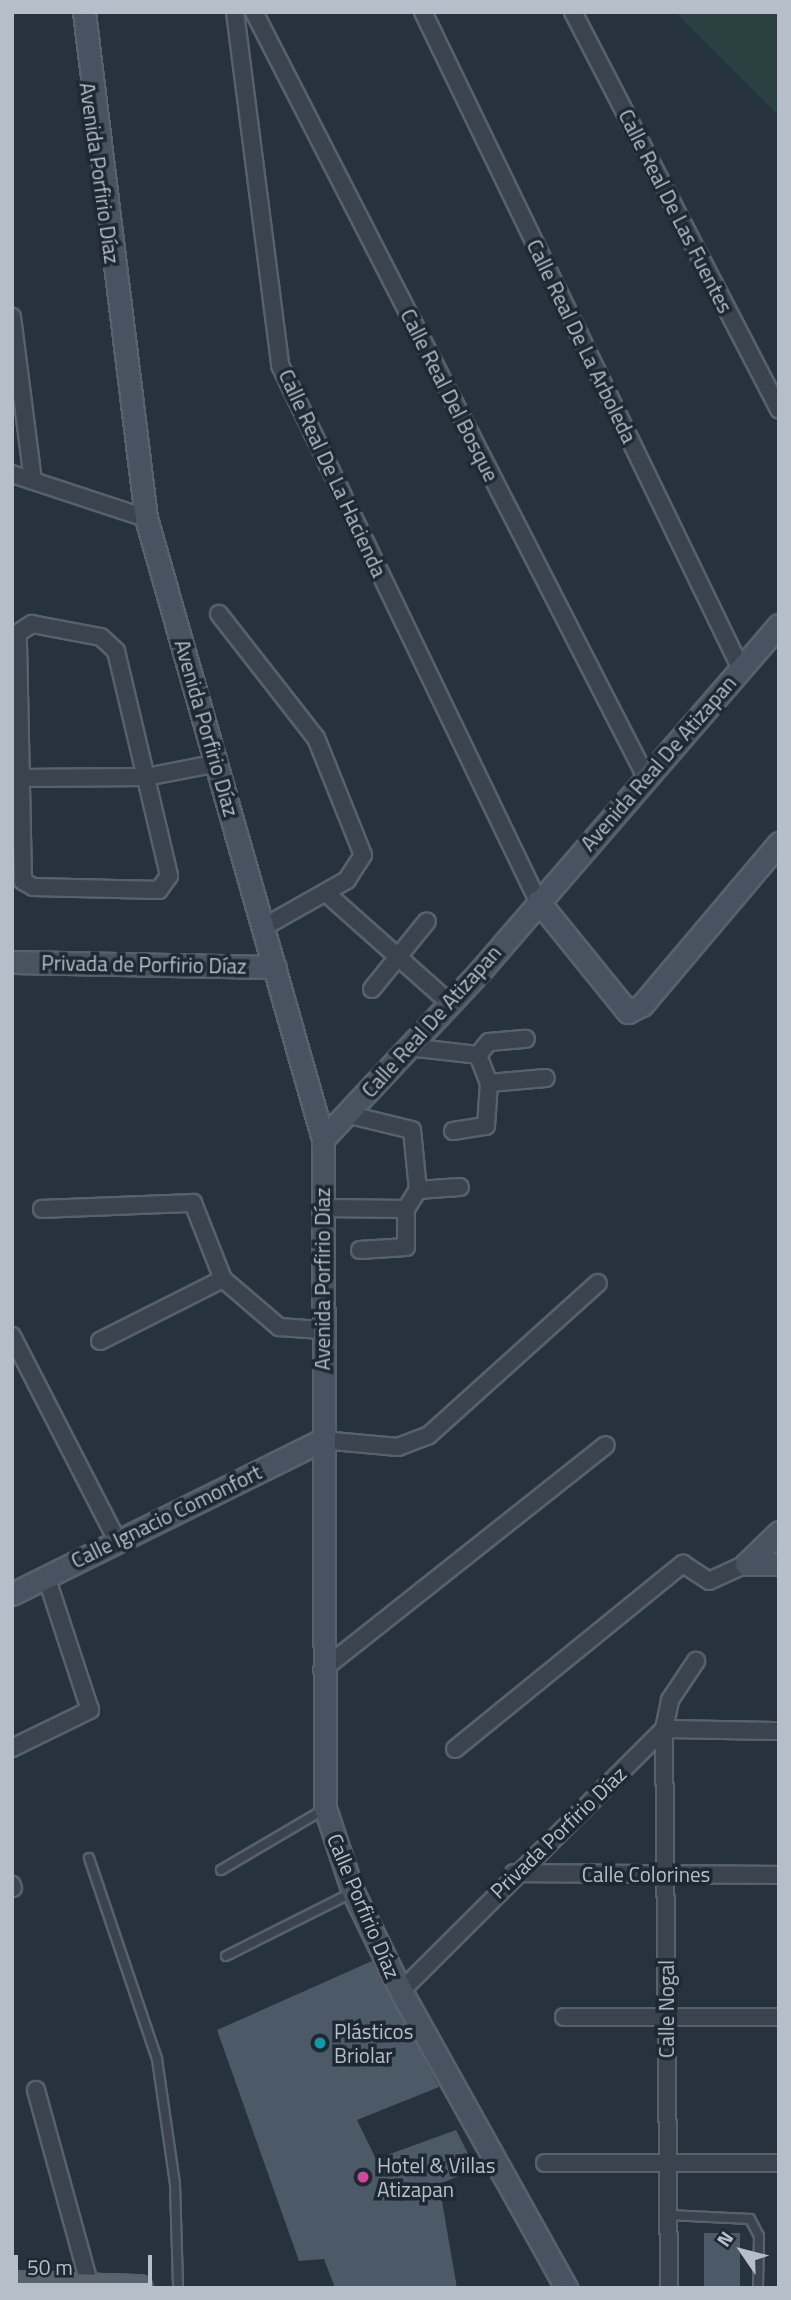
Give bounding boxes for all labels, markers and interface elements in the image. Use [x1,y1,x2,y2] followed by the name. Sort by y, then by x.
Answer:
[75,81,125,265] street label: Avenida Porfirio Díaz
[614,105,738,317] street label: Calle Real De Las Fuentes
[522,235,642,447] street label: Calle Real De La Arboleda
[396,304,504,486] street label: Calle Real Del Bosque
[274,365,392,581] street label: Calle Real De La Hacienda
[170,637,244,819] street label: Avenida Porfirio Díaz
[575,670,741,856] street label: Avenida Real De Atizapan
[356,940,506,1102] street label: Calle Real De Atizapan
[41,950,247,978] street label: Privada de Porfirio Díaz
[309,1188,335,1370] street label: Avenida Porfirio Díaz
[67,1459,265,1573] street label: Calle Ignacio Comonfort
[485,1761,631,1903] street label: Privada Porfirio Díaz
[322,1830,406,1982] street label: Calle Porfirio Díaz
[582,1861,710,1887] street label: Calle Colorines
[653,1960,679,2058] street label: Calle Nogal
[334,2018,413,2068] place label: Plásticos Briolar
[312,2035,328,2051] marker: Plásticos Briolar
[377,2152,495,2202] place label: Hotel & Villas Atizapan
[355,2169,371,2185] marker: Hotel & Villas Atizapan
[707,2216,777,2286] north arrow
[709,2225,740,2252] text: N
[18,2240,156,2284] scale bar
[27,2251,73,2283] text: 50 m

